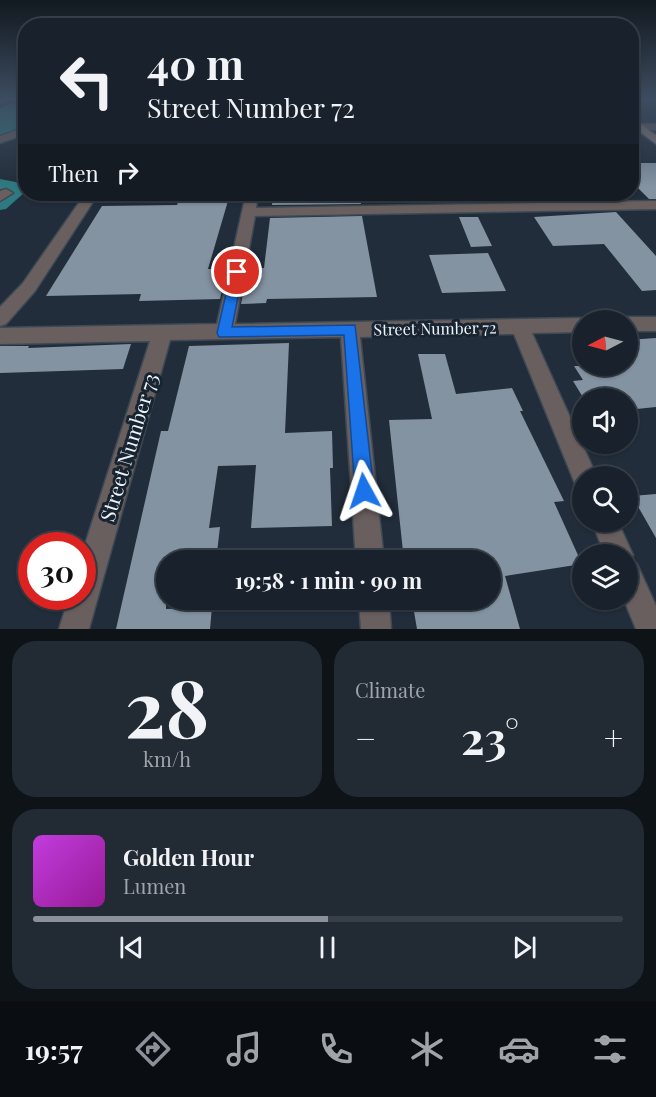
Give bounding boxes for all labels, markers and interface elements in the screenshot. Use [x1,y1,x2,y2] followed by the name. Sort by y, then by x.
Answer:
[147,35,244,91] text: 40 m
[48,42,126,120] icon: left
[147,89,355,125] text: Street Number 72
[111,156,144,189] icon: right
[48,158,99,188] text: Then
[211,246,262,297] pin
[220,255,253,288] icon: arrive
[572,310,638,376] north arrow
[572,310,638,610] map controls
[373,316,497,340] street label: Street Number 72
[93,370,163,524] street label: Street Number 73
[572,388,638,454] button: sound
[332,459,396,523] position arrow
[572,466,638,532] button: search
[18,532,96,610] speed limit sign: 30
[572,544,638,610] button: layers
[235,565,422,595] text: 19:58 · 1 min · 90 m
[125,654,209,758] text: 28
[355,676,425,703] text: Climate
[461,706,519,766] text: 23°
[355,715,376,759] text: −
[604,715,623,759] text: +
[143,745,191,772] text: km/h
[123,842,254,872] text: Golden Hour
[123,872,186,899] text: Lumen
[115,931,148,964] icon: previous
[311,931,344,964] icon: pause
[508,931,541,964] icon: next
[132,1028,174,1070] icon: directions
[223,1028,265,1070] icon: music
[315,1028,357,1070] icon: phone
[406,1028,448,1070] icon: climate
[498,1028,540,1070] icon: car
[589,1028,631,1070] icon: filters
[25,1031,83,1067] text: 19:57

